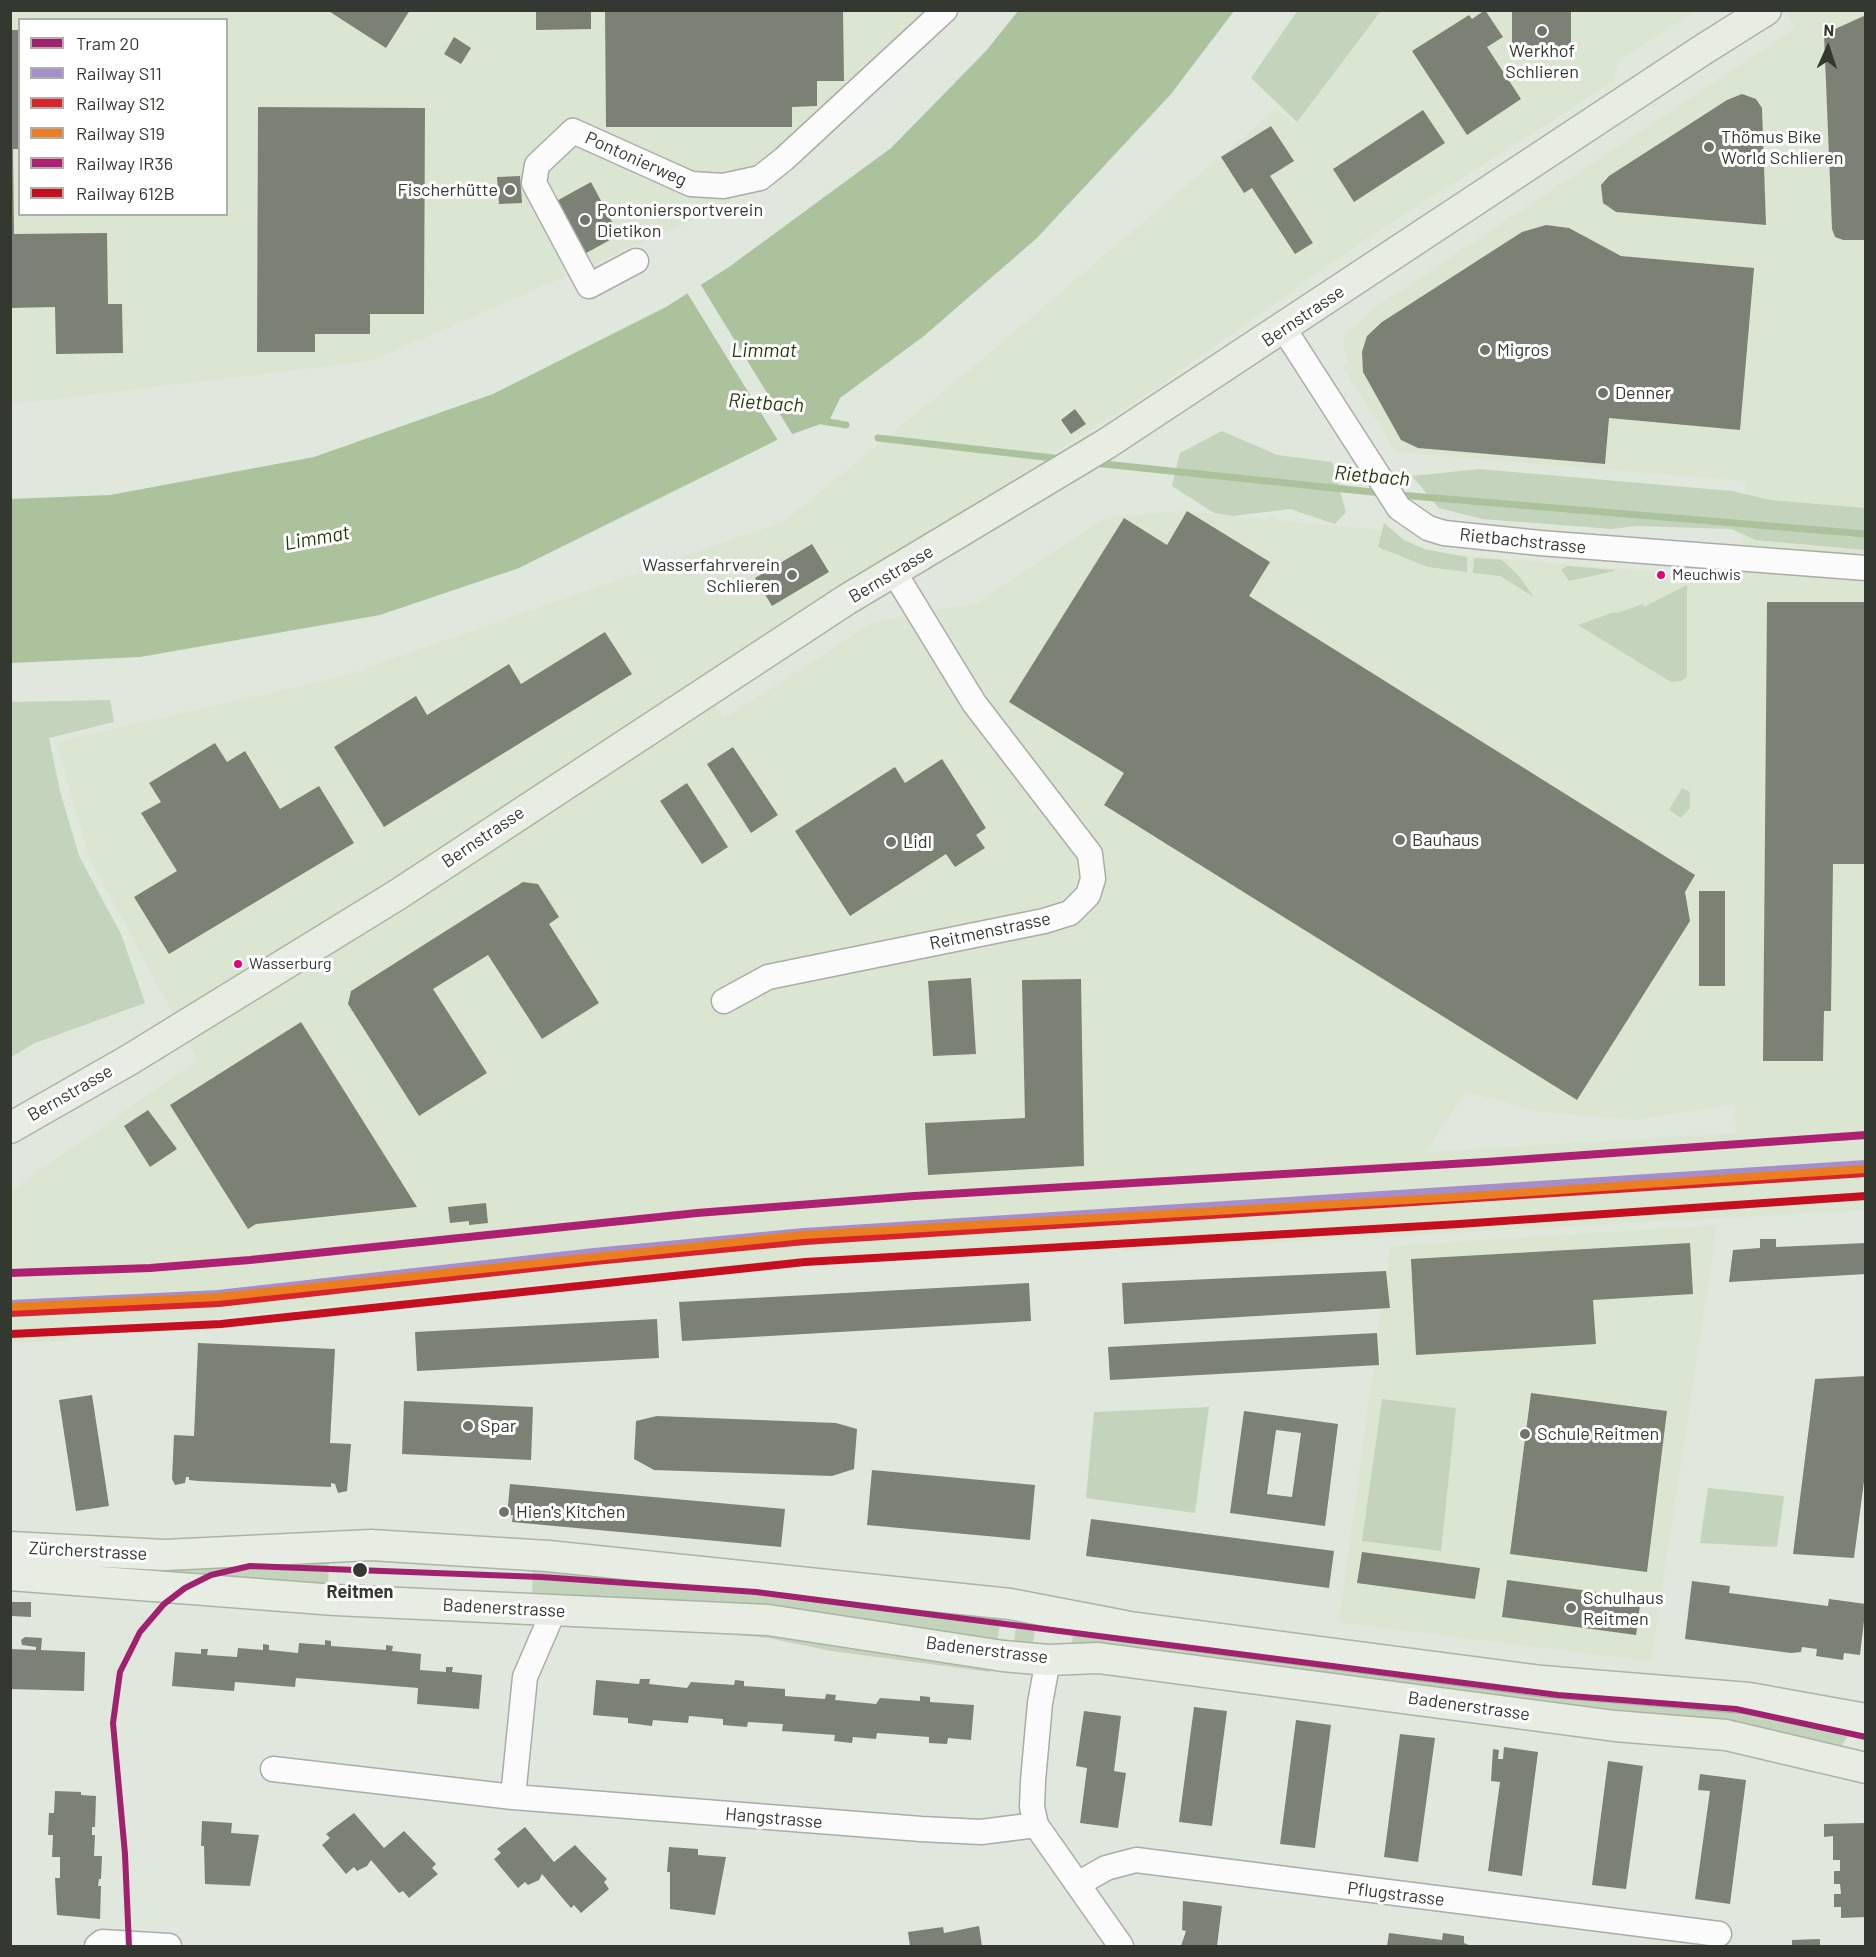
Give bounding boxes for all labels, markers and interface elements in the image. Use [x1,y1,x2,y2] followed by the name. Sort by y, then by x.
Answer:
[18,18,228,216] legend
[1798,18,1858,78] north arrow
[1823,20,1835,39] text: N
[1535,24,1549,38] marker: Werkhof Schlieren
[76,32,139,54] text: Tram 20
[1505,40,1579,82] place label: Werkhof Schlieren
[76,62,162,84] text: Railway S11
[76,92,165,114] text: Railway S12
[76,122,165,144] text: Railway S19
[1721,126,1844,168] place label: Thömus Bike World Schlieren
[582,127,690,191] street label: Pontonierweg
[1702,140,1716,154] marker: Thömus Bike World Schlieren
[76,152,173,174] text: Railway IR36
[398,179,498,201] place label: Fischerhütte
[76,182,175,204] text: Railway 612B
[503,183,517,197] marker: Fischerhütte
[597,199,763,242] place label: Pontoniersportverein Dietikon
[578,213,592,227] marker: Pontoniersportverein Dietikon
[1258,281,1348,351] street label: Bernstrasse
[731,338,797,362] water label: Limmat
[1497,339,1549,361] place label: Migros
[1478,343,1492,357] marker: Migros
[1615,382,1671,404] place label: Denner
[1596,386,1610,400] marker: Denner
[727,388,805,418] water label: Rietbach
[1333,461,1411,491] water label: Rietbach
[283,520,351,556] water label: Limmat
[1459,524,1587,558] street label: Rietbachstrasse
[845,540,937,608] street label: Bernstrasse
[642,554,780,596] place label: Wasserfahrverein Schlieren
[1672,565,1741,585] place label: Meuchwis
[785,568,799,582] marker: Wasserfahrverein Schlieren
[1655,569,1667,581] marker: Meuchwis
[438,802,528,872] street label: Bernstrasse
[1412,829,1479,851] place label: Bauhaus
[903,831,932,853] place label: Lidl
[1393,833,1407,847] marker: Bauhaus
[884,835,898,849] marker: Lidl
[927,908,1053,954] street label: Reitmenstrasse
[249,954,331,974] place label: Wasserburg
[232,958,244,970] marker: Wasserburg
[24,1060,116,1126] street label: Bernstrasse
[480,1415,516,1437] place label: Spar
[461,1419,475,1433] marker: Spar
[1537,1423,1659,1445] place label: Schule Reitmen
[1518,1427,1532,1441] marker: Schule Reitmen
[516,1501,625,1523] place label: Hien's Kitchen
[497,1505,511,1519] marker: Hien's Kitchen
[28,1537,148,1565] street label: Zürcherstrasse
[351,1561,369,1579] marker: Reitmen
[327,1581,393,1603] place label: Reitmen
[1583,1587,1664,1630] place label: Schulhaus Reitmen
[442,1594,566,1622] street label: Badenerstrasse
[1564,1601,1578,1615] marker: Schulhaus Reitmen
[925,1632,1049,1668] street label: Badenerstrasse
[1407,1687,1531,1725] street label: Badenerstrasse
[724,1803,824,1833] street label: Hangstrasse
[1346,1877,1446,1911] street label: Pflugstrasse

